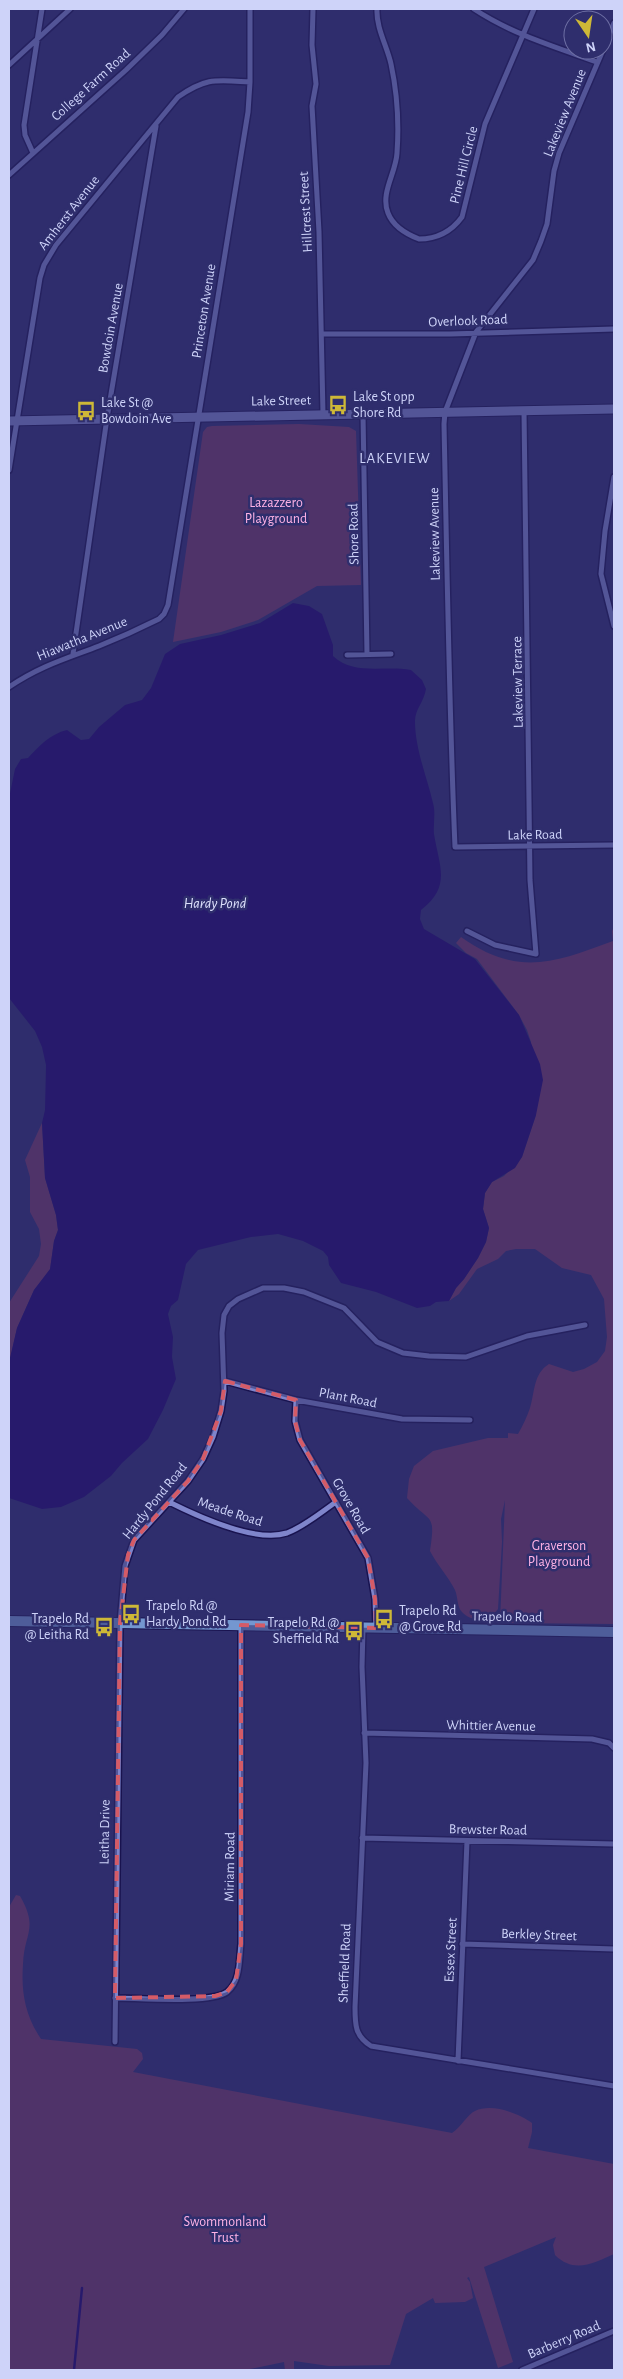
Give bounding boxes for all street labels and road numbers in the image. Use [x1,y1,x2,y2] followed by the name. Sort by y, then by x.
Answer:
[49,46,133,124] street label: College Farm Road
[541,67,589,159] street label: Lakeview Avenue
[448,125,480,205] street label: Pine Hill Circle
[297,171,315,253] street label: Hillcrest Street
[36,173,102,253] street label: Amherst Avenue
[190,263,218,359] street label: Princeton Avenue
[96,282,126,374] street label: Bowdoin Avenue
[428,313,508,329] street label: Overlook Road
[251,393,312,409] street label: Lake Street
[427,487,443,581] street label: Lakeview Avenue
[346,503,362,565] street label: Shore Road
[35,614,129,664] street label: Hiawatha Avenue
[510,636,526,728] street label: Lakeview Terrace
[507,828,563,842] street label: Lake Road
[318,1386,378,1410] street label: Plant Road
[120,1460,190,1542] street label: Hardy Pond Road
[330,1476,372,1536] street label: Grove Road
[196,1495,264,1529] street label: Meade Road
[471,1609,543,1625] street label: Trapelo Road
[446,1718,536,1734] street label: Whittier Avenue
[97,1799,113,1865] street label: Leitha Drive
[449,1822,527,1838] street label: Brewster Road
[222,1832,238,1902] street label: Miriam Road
[442,1917,460,1983] street label: Essex Street
[337,1923,353,2003] street label: Sheffield Road
[501,1927,578,1943] street label: Berkley Street
[526,2318,602,2362] street label: Barberry Road

